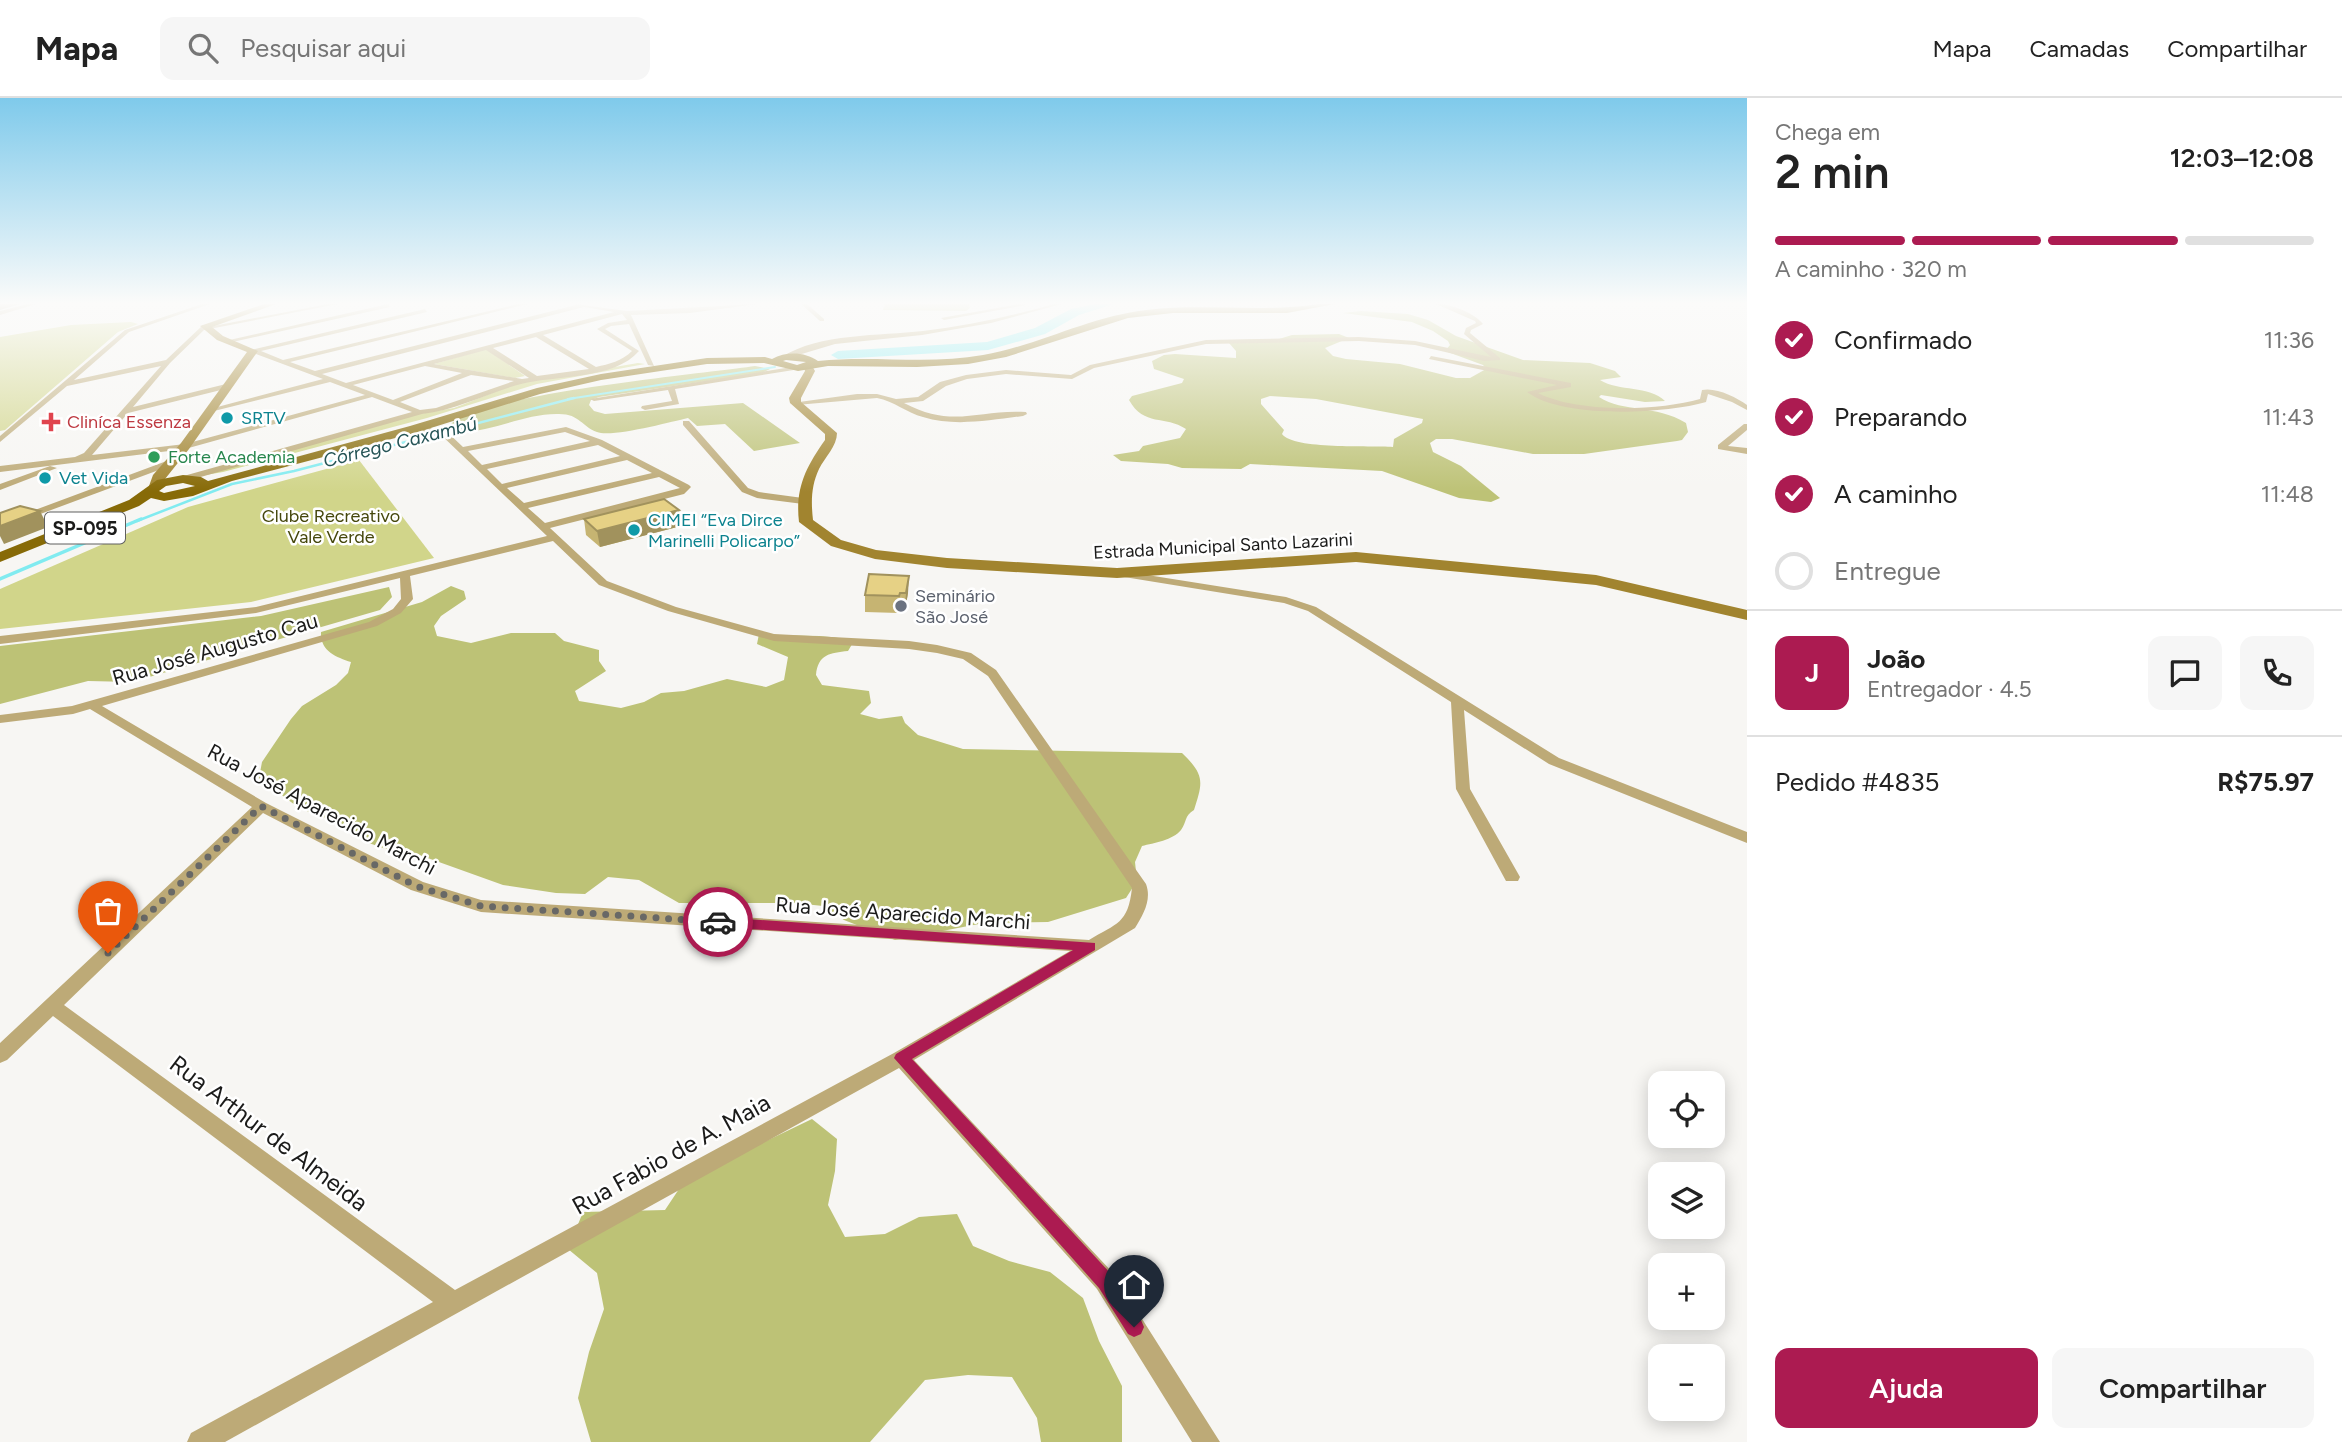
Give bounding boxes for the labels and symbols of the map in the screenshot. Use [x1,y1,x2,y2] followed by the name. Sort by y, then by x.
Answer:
[241,407,286,429] place label: SRTV
[219,410,235,426] marker: SRTV
[67,411,191,433] place label: Cliníca Essenza
[41,412,61,432] marker: Cliníca Essenza
[321,412,480,472] water label: Córrego Caxambú
[168,446,295,468] place label: Forte Academia
[146,449,162,465] marker: Forte Academia
[59,467,128,489] place label: Vet Vida
[37,470,53,486] marker: Vet Vida
[262,505,400,548] park label: Clube Recreativo Vale Verde
[648,509,800,552] place label: CIMEI “Eva Dirce Marinelli Policarpo”
[45,512,125,544] road number: SP-095
[626,522,642,538] marker: CIMEI “Eva Dirce Marinelli Policarpo”
[1093,528,1353,564] street label: Estrada Municipal Santo Lazarini
[915,585,995,628] place label: Seminário São José
[893,598,909,614] marker: Seminário São José
[109,608,321,690] street label: Rua José Augusto Cau
[203,738,441,880] street label: Rua José Aparecido Marchi
[78,881,138,953] pin
[683,887,753,957] courier
[775,892,1031,934] street label: Rua José Aparecido Marchi
[164,1049,374,1217] street label: Rua Arthur de Almeida
[567,1088,775,1220] street label: Rua Fabio de A. Maia
[1104,1255,1164,1327] pin

